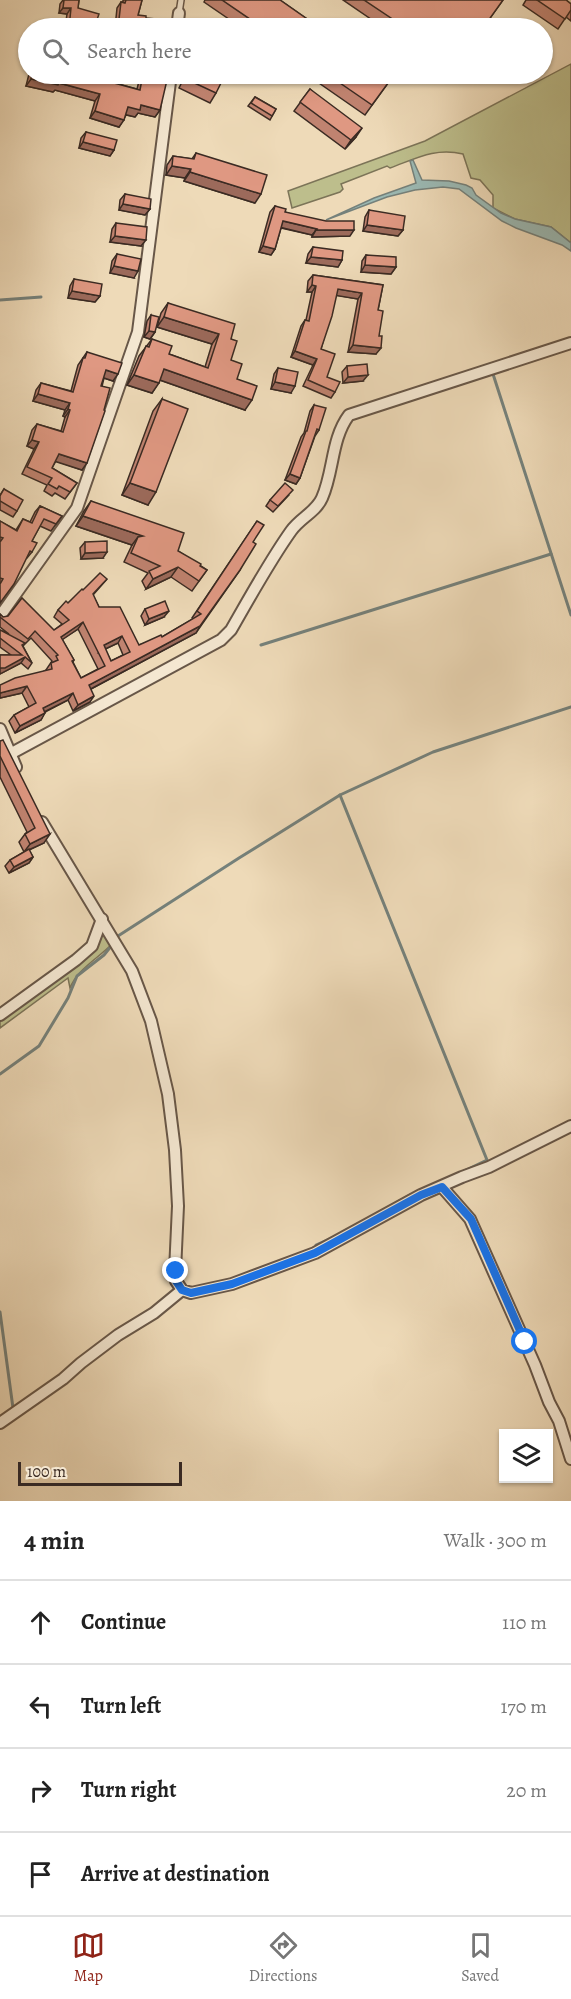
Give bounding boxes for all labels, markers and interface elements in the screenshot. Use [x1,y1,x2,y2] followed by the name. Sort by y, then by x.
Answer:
[18,18,553,84] search box
[39,35,72,68] icon: search
[87,36,192,66] text: Search here
[162,1257,188,1283] route end
[511,1328,537,1354] route start
[499,1429,553,1483] map controls
[499,1429,553,1483] button: layers
[18,1459,182,1486] scale bar
[27,1461,66,1483] text: 100 m
[24,1523,85,1558] text: 4 min
[444,1527,547,1554] text: Walk · 300 m
[24,1606,57,1639] icon: ahead
[81,1607,166,1637] text: Continue
[502,1609,547,1636] text: 110 m
[24,1690,57,1723] icon: left
[81,1691,161,1721] text: Turn left
[501,1693,547,1720] text: 170 m
[24,1774,57,1807] icon: right
[81,1775,177,1805] text: Turn right
[506,1777,547,1804] text: 20 m
[24,1858,57,1891] icon: arrive
[81,1859,270,1889] text: Arrive at destination
[72,1929,105,1987] tab: Map
[249,1929,317,1987] tab: Directions
[461,1929,499,1987] tab: Saved

